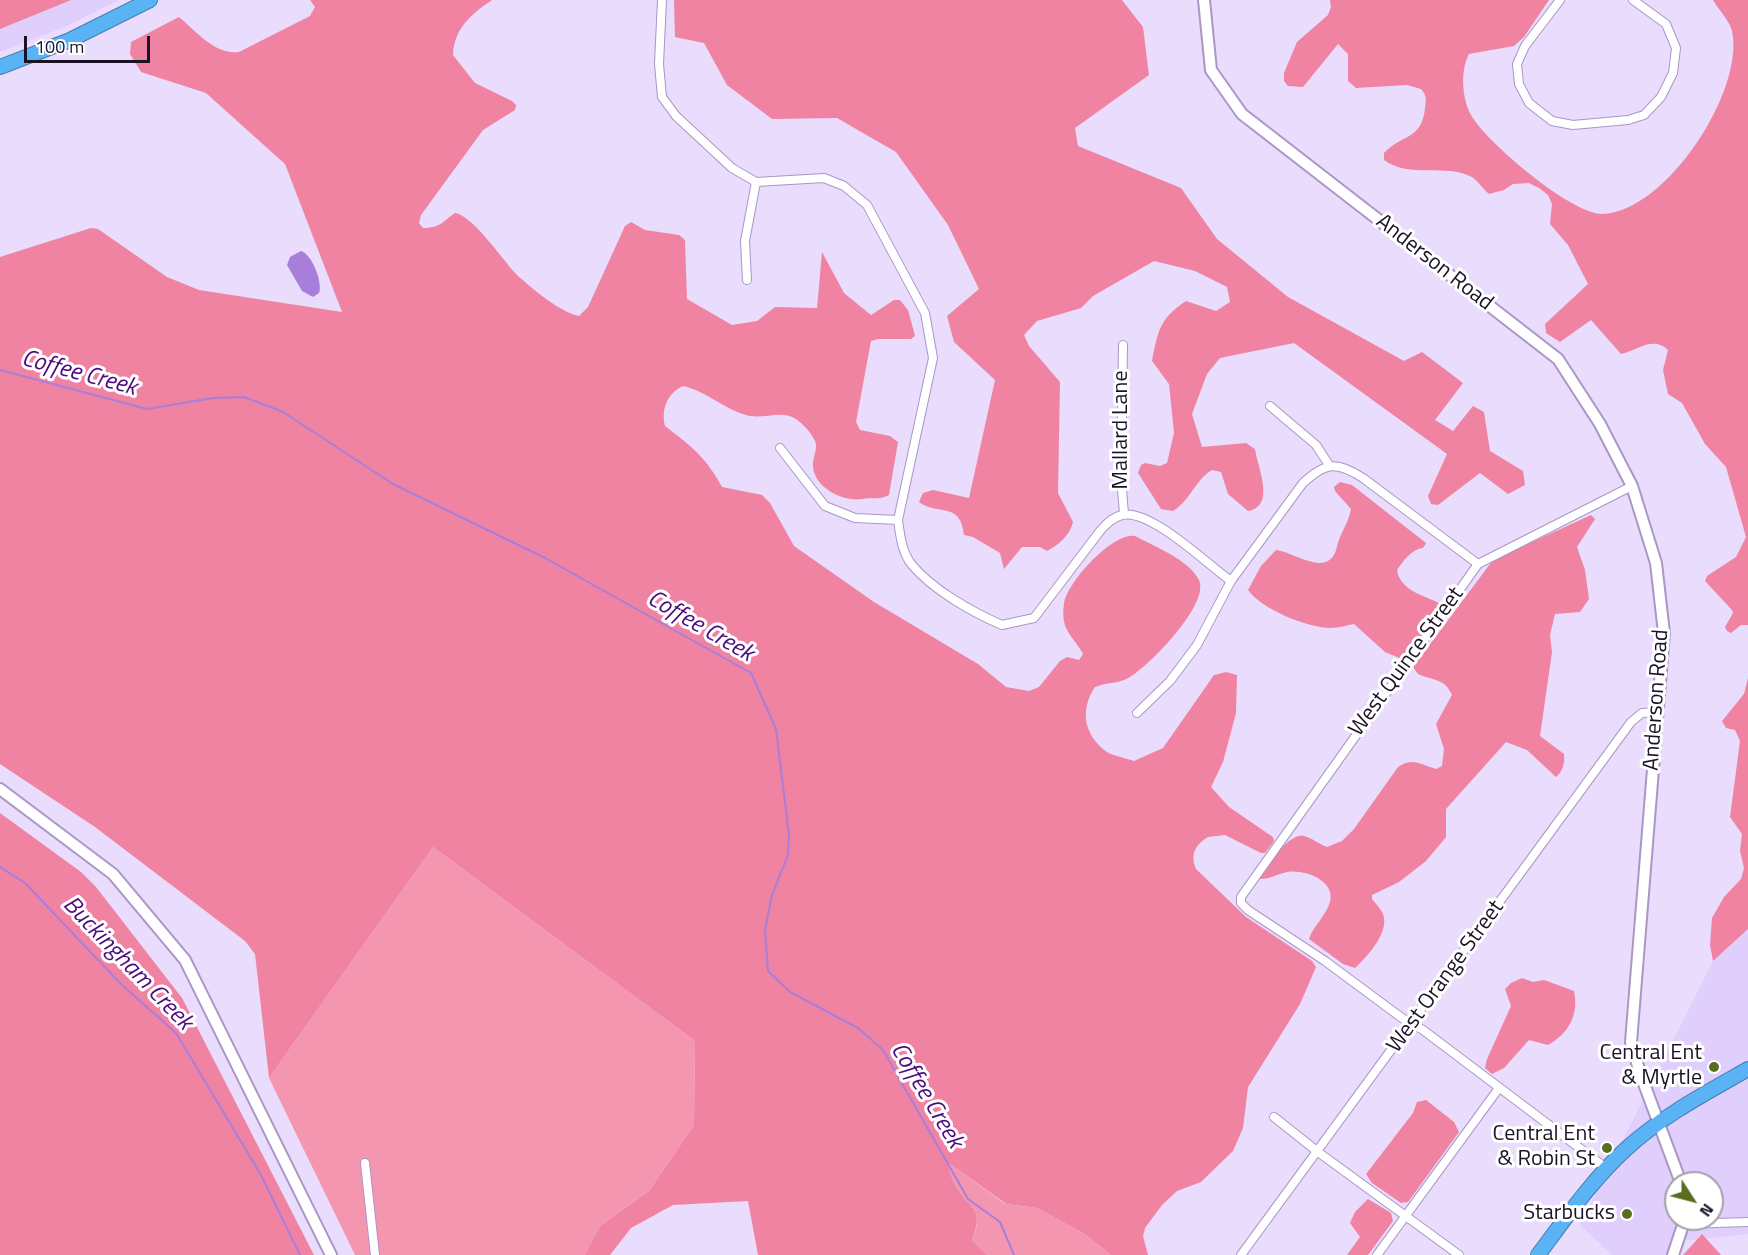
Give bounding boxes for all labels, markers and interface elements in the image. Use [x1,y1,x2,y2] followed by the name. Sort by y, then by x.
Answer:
[27,24,153,62] scale bar
[35,33,84,60] text: 100 m
[1370,209,1498,317] street label: Anderson Road
[18,345,140,403] water label: Coffee Creek
[1109,371,1135,489] street label: Mallard Lane
[1344,582,1470,742] street label: West Quince Street
[642,585,758,669] water label: Coffee Creek
[1639,629,1675,771] street label: Anderson Road
[56,891,198,1037] water label: Buckingham Creek
[1382,896,1510,1058] street label: West Orange Street
[883,1038,969,1154] water label: Coffee Creek
[1599,1041,1702,1092] place label: Central Ent & Myrtle
[1707,1060,1721,1074] marker: Central Ent & Myrtle
[1492,1122,1595,1174] place label: Central Ent & Robin St
[1600,1141,1614,1155] marker: Central Ent & Robin St
[1664,1171,1724,1231] north arrow
[1694,1199,1720,1222] text: N
[1523,1201,1615,1227] place label: Starbucks
[1620,1207,1634,1221] marker: Starbucks

